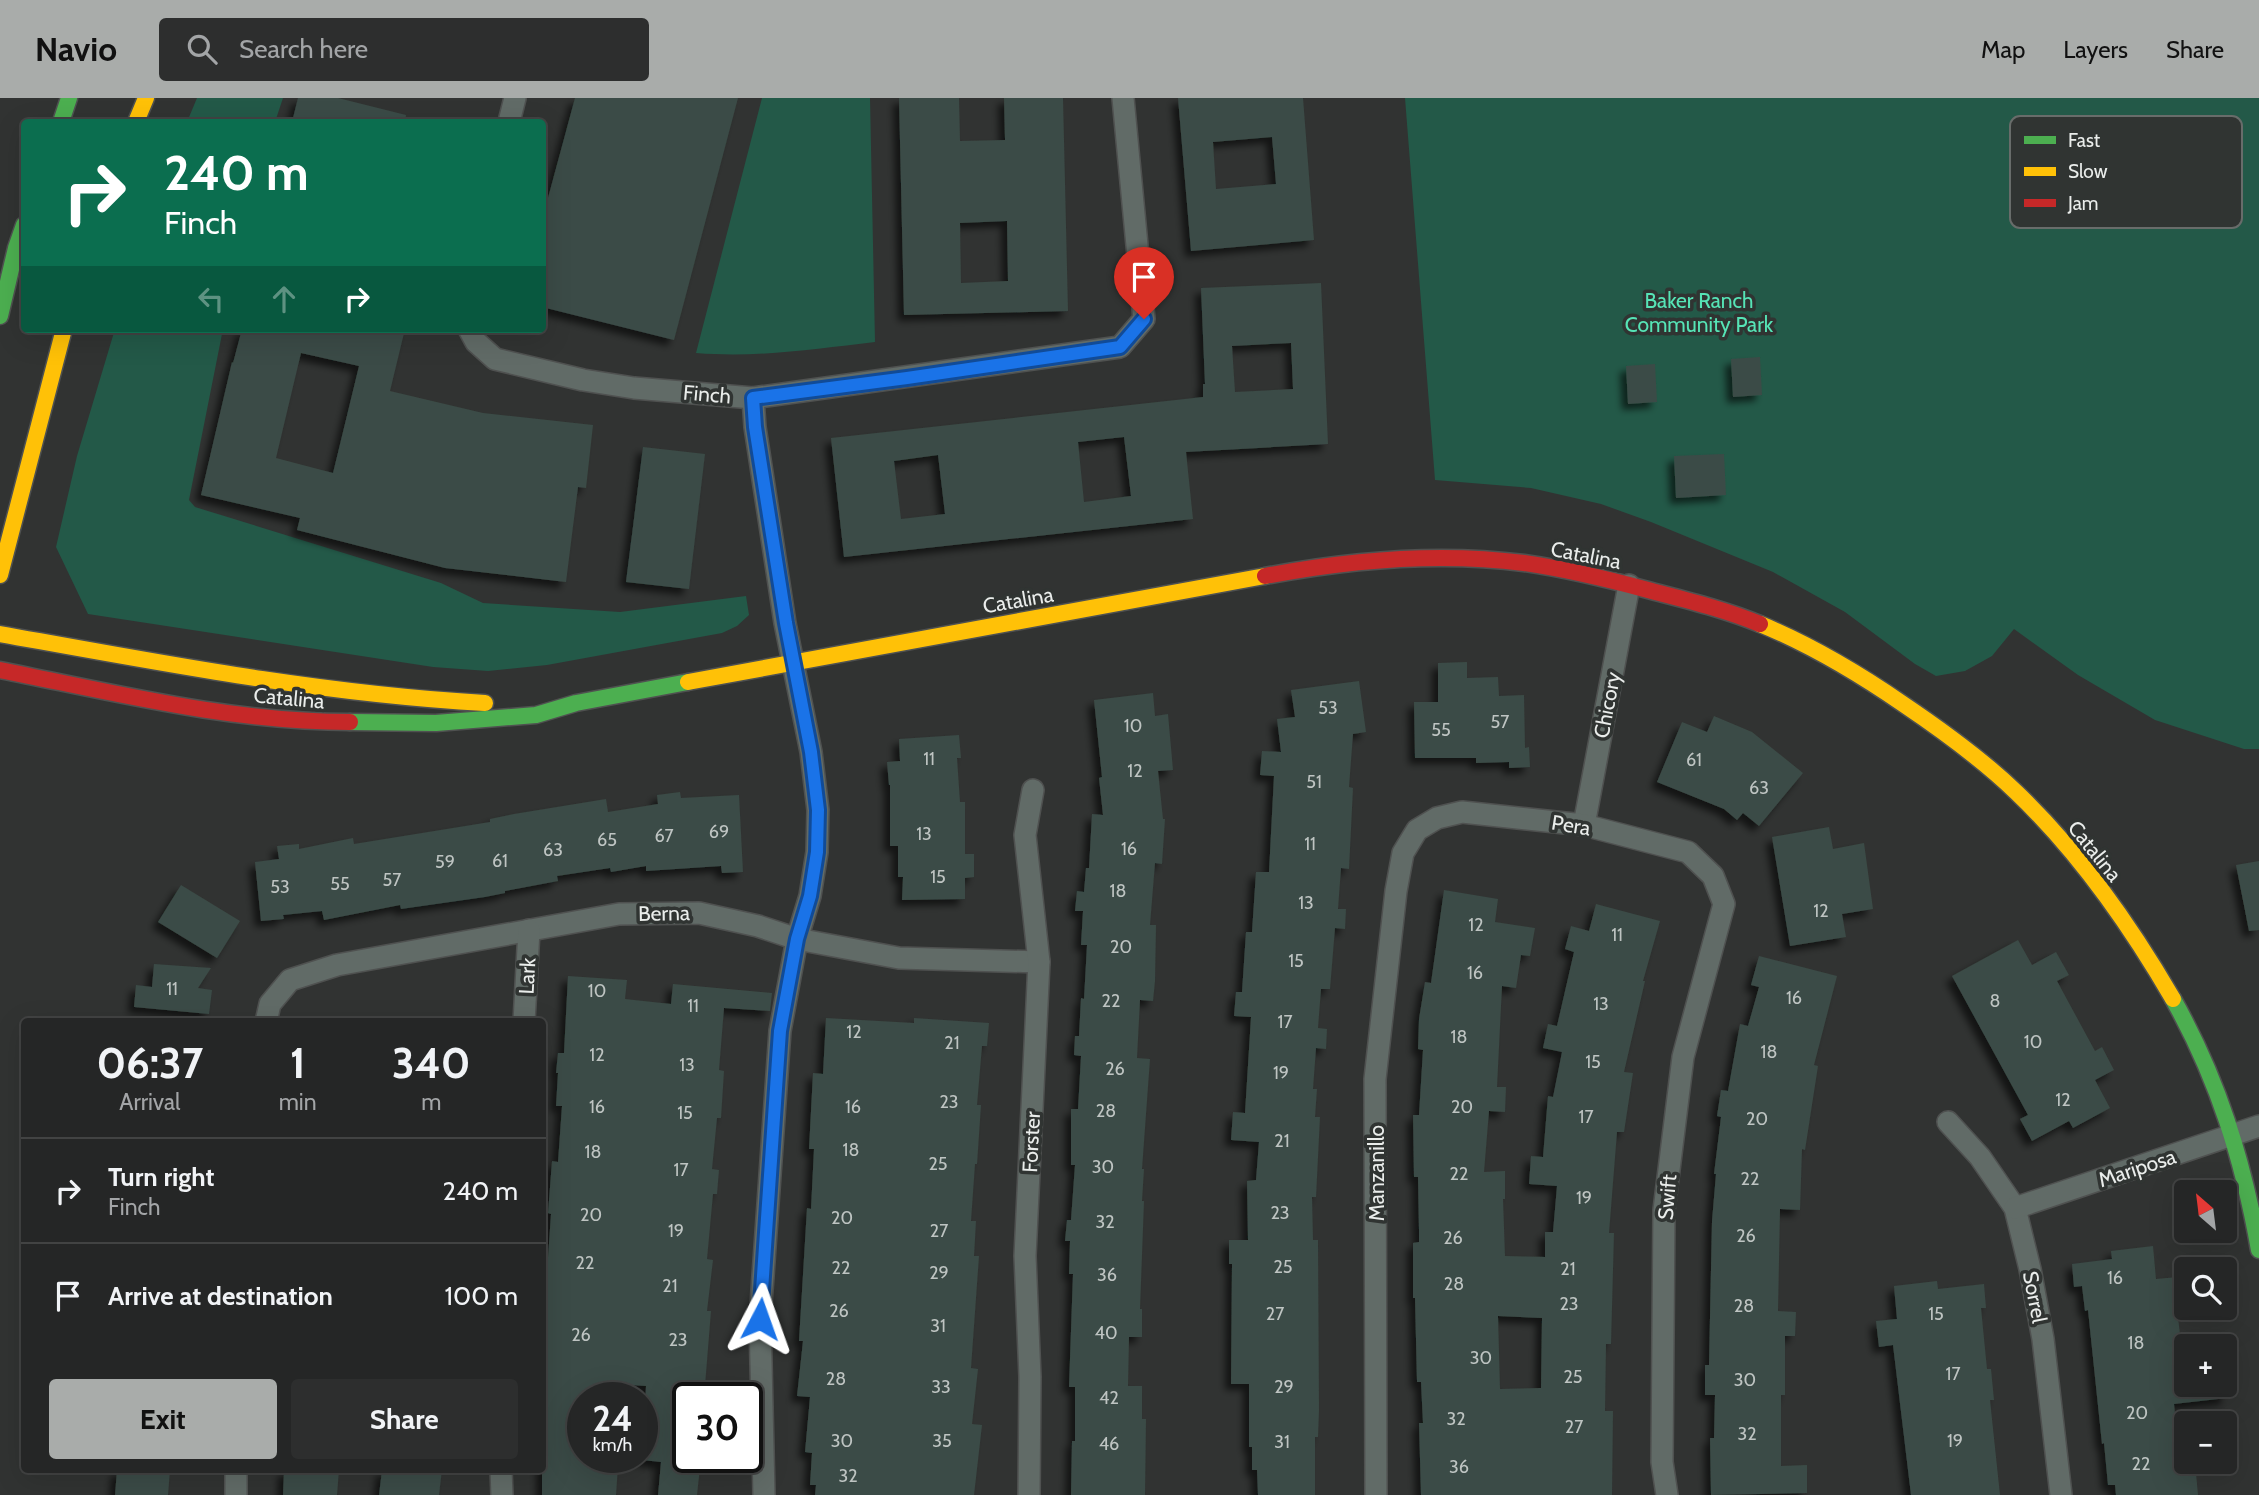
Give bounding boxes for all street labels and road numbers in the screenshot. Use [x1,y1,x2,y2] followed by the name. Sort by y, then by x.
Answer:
[682,379,732,409] street label: Finch
[1549,536,1623,574] street label: Catalina
[981,582,1055,618] street label: Catalina
[1588,669,1626,740] street label: Chicory
[252,682,326,714] street label: Catalina
[1550,810,1592,840] street label: Pera
[2063,815,2127,887] street label: Catalina
[638,900,690,926] street label: Berna
[514,956,540,995] street label: Lark
[1017,1110,1045,1173] street label: Forster
[1364,1125,1389,1221] street label: Manzanillo
[2095,1144,2179,1192] street label: Mariposa
[1653,1173,1681,1221] street label: Swift
[2018,1269,2052,1325] street label: Sorrel

